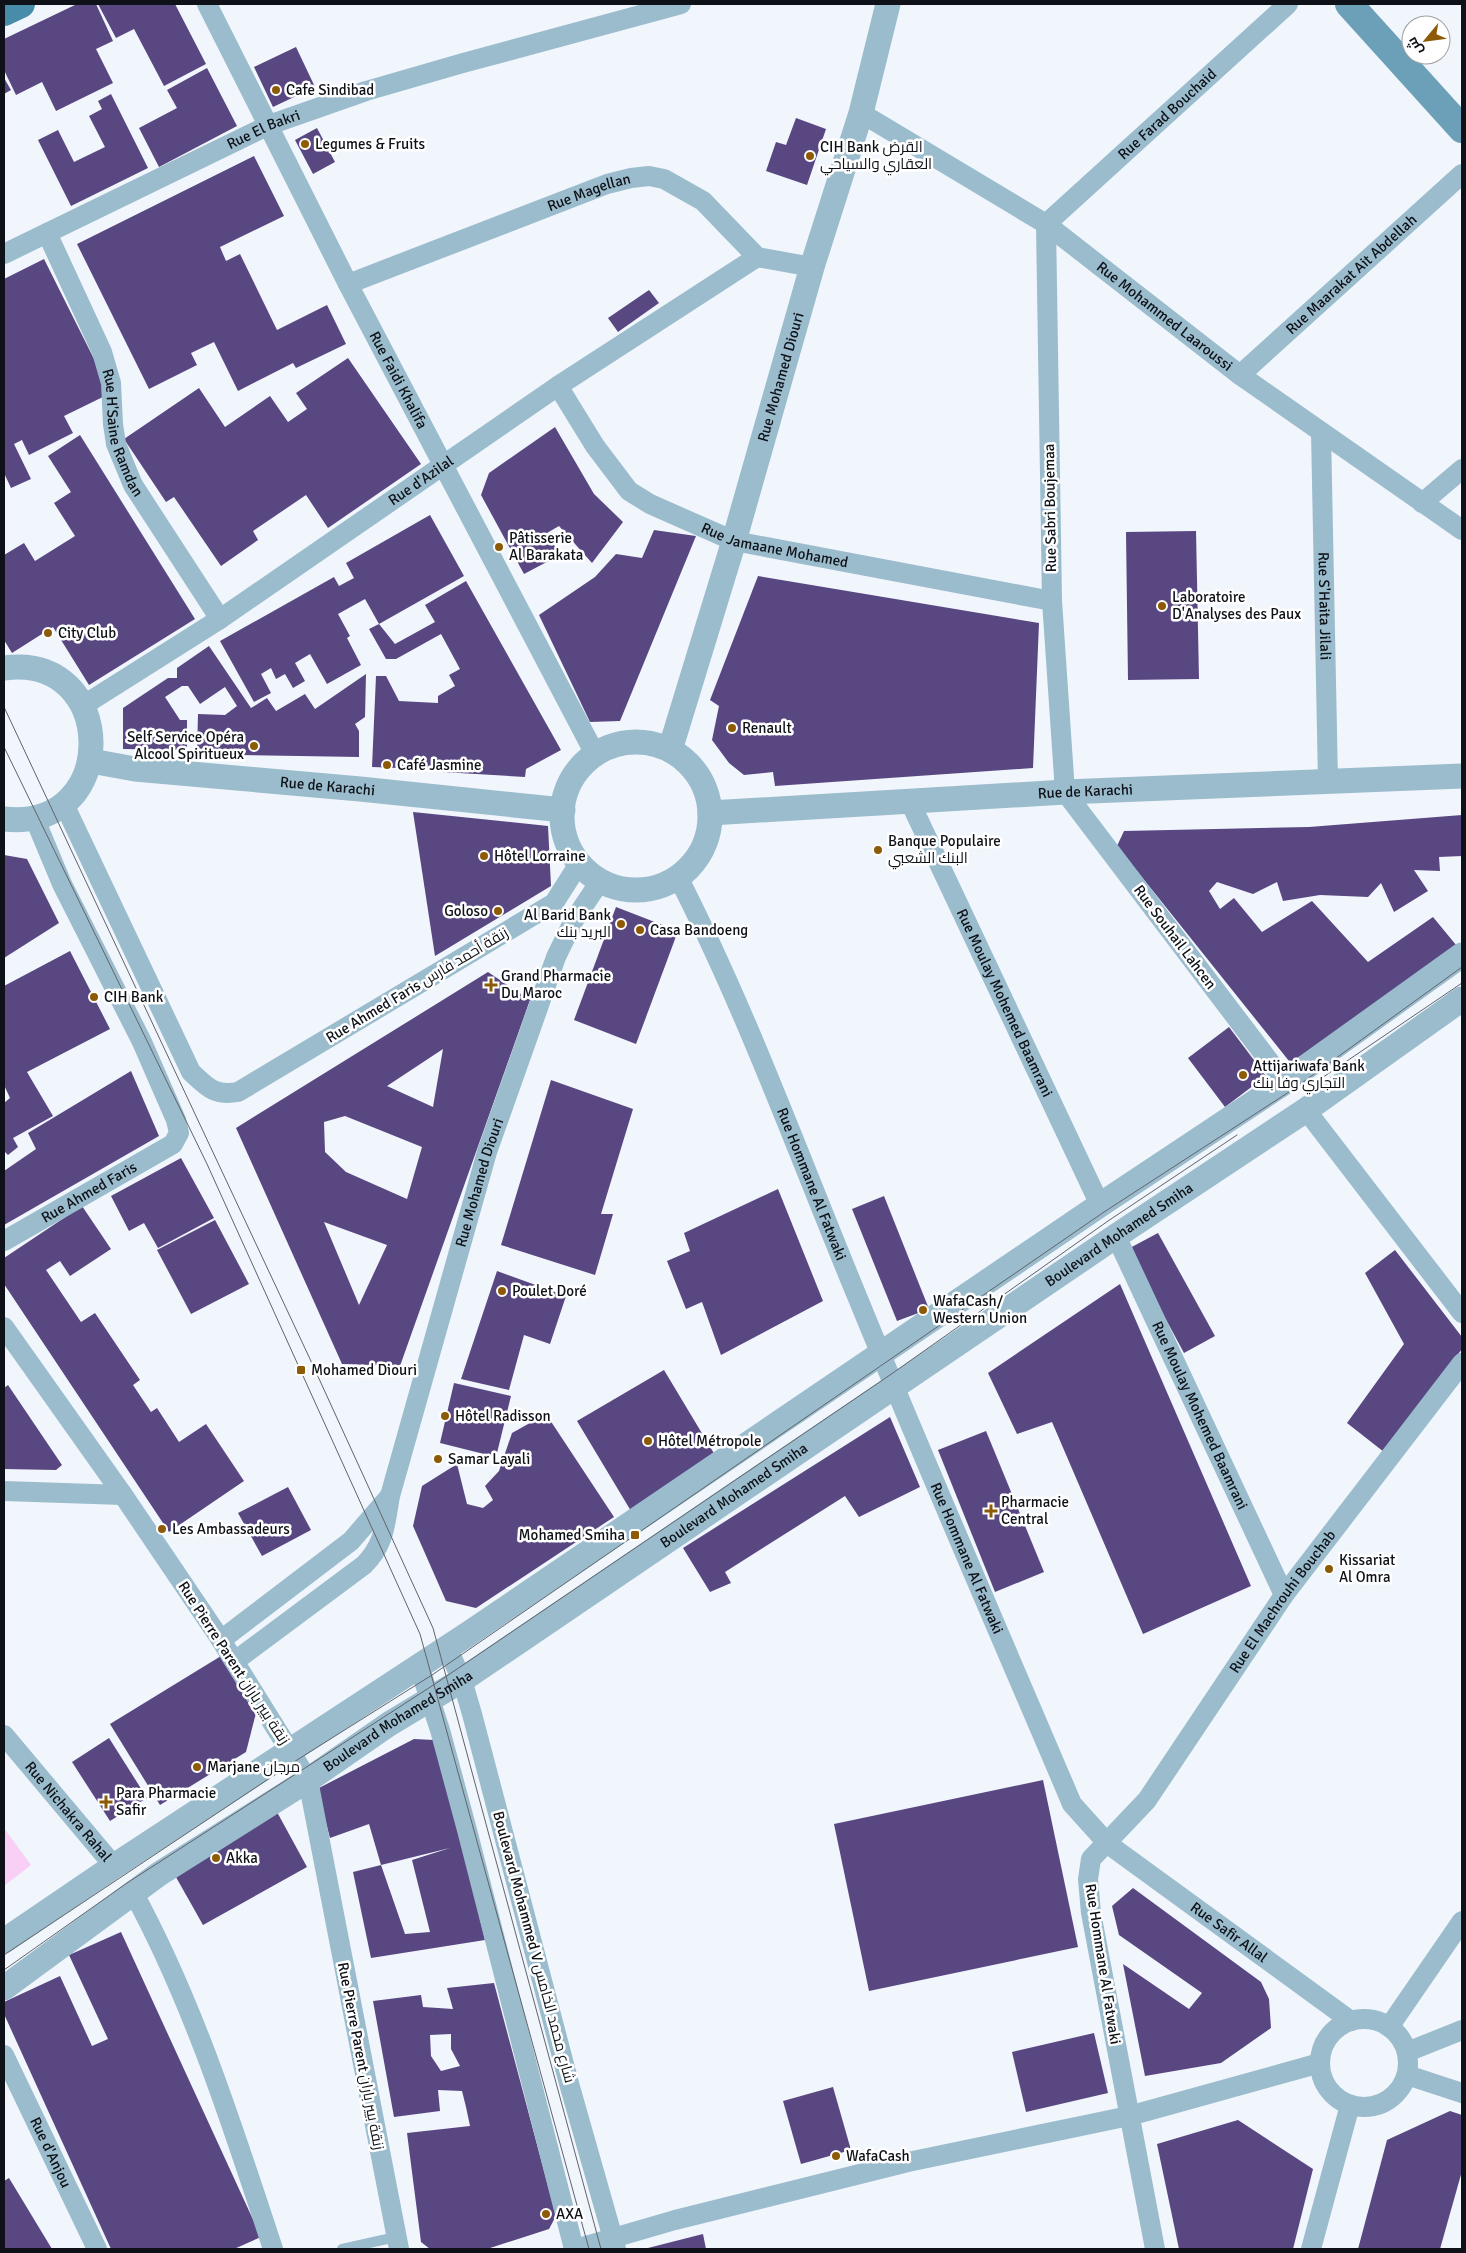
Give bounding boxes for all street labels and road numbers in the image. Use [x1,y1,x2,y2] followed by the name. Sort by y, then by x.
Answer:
[1114,65,1220,163] street label: Rue Farad Bouchaid
[224,106,302,153] street label: Rue El Bakri
[545,169,632,215] street label: Rue Magellan
[1282,210,1420,338] street label: Rue Maarakat Ait Abdellah
[1093,258,1236,375] street label: Rue Mohammed Laaroussi
[754,310,808,444] street label: Rue Mohamed Diouri
[365,328,432,432] street label: Rue Faidi Khalifa
[98,367,147,500] street label: Rue H'Saine Ramdan
[1040,444,1060,572] street label: Rue Sabri Boujemaa
[385,452,457,509] street label: Rue d'Azilal
[698,519,850,571] street label: Rue Jamaane Mohamed
[1314,552,1335,660] street label: Rue S'Haita Jilali
[279,773,376,800] street label: Rue de Karachi
[1037,780,1133,803] street label: Rue de Karachi
[1130,881,1220,993] street label: Rue Souhail Lahcen
[953,906,1057,1100] street label: Rue Moulay Mohemed Baamrani
[322,923,512,1047] street label: Rue Ahmed Faris زنقة أحمد فارس
[773,1105,850,1263] street label: Rue Hommane Al Fatwaki
[452,1116,507,1249] street label: Rue Mohamed Diouri
[38,1158,140,1227] street label: Rue Ahmed Faris
[1041,1179,1196,1291] street label: Boulevard Mohamed Smiha
[1148,1318,1252,1512] street label: Rue Moulay Mohemed Baamrani
[657,1439,811,1552] street label: Boulevard Mohamed Smiha
[927,1480,1007,1637] street label: Rue Hommane Al Fatwaki
[1225,1526,1340,1677] street label: Rue El Machrouhi Bouchab
[174,1578,294,1749] street label: Rue Pierre Parent زنقة بيير باران
[320,1666,476,1776] street label: Boulevard Mohamed Smiha
[21,1758,116,1865] street label: Rue Nichakra Rahal
[487,1809,579,2085] street label: Boulevard Mohammed V شارع محمد الخامس
[1081,1882,1125,2046] street label: Rue Hommane Al Fatwaki
[1187,1898,1271,1966] street label: Rue Safir Allal
[333,1960,388,2152] street label: Rue Pierre Parent زنقة بيير باران
[26,2114,75,2191] street label: Rue d'Anjou

